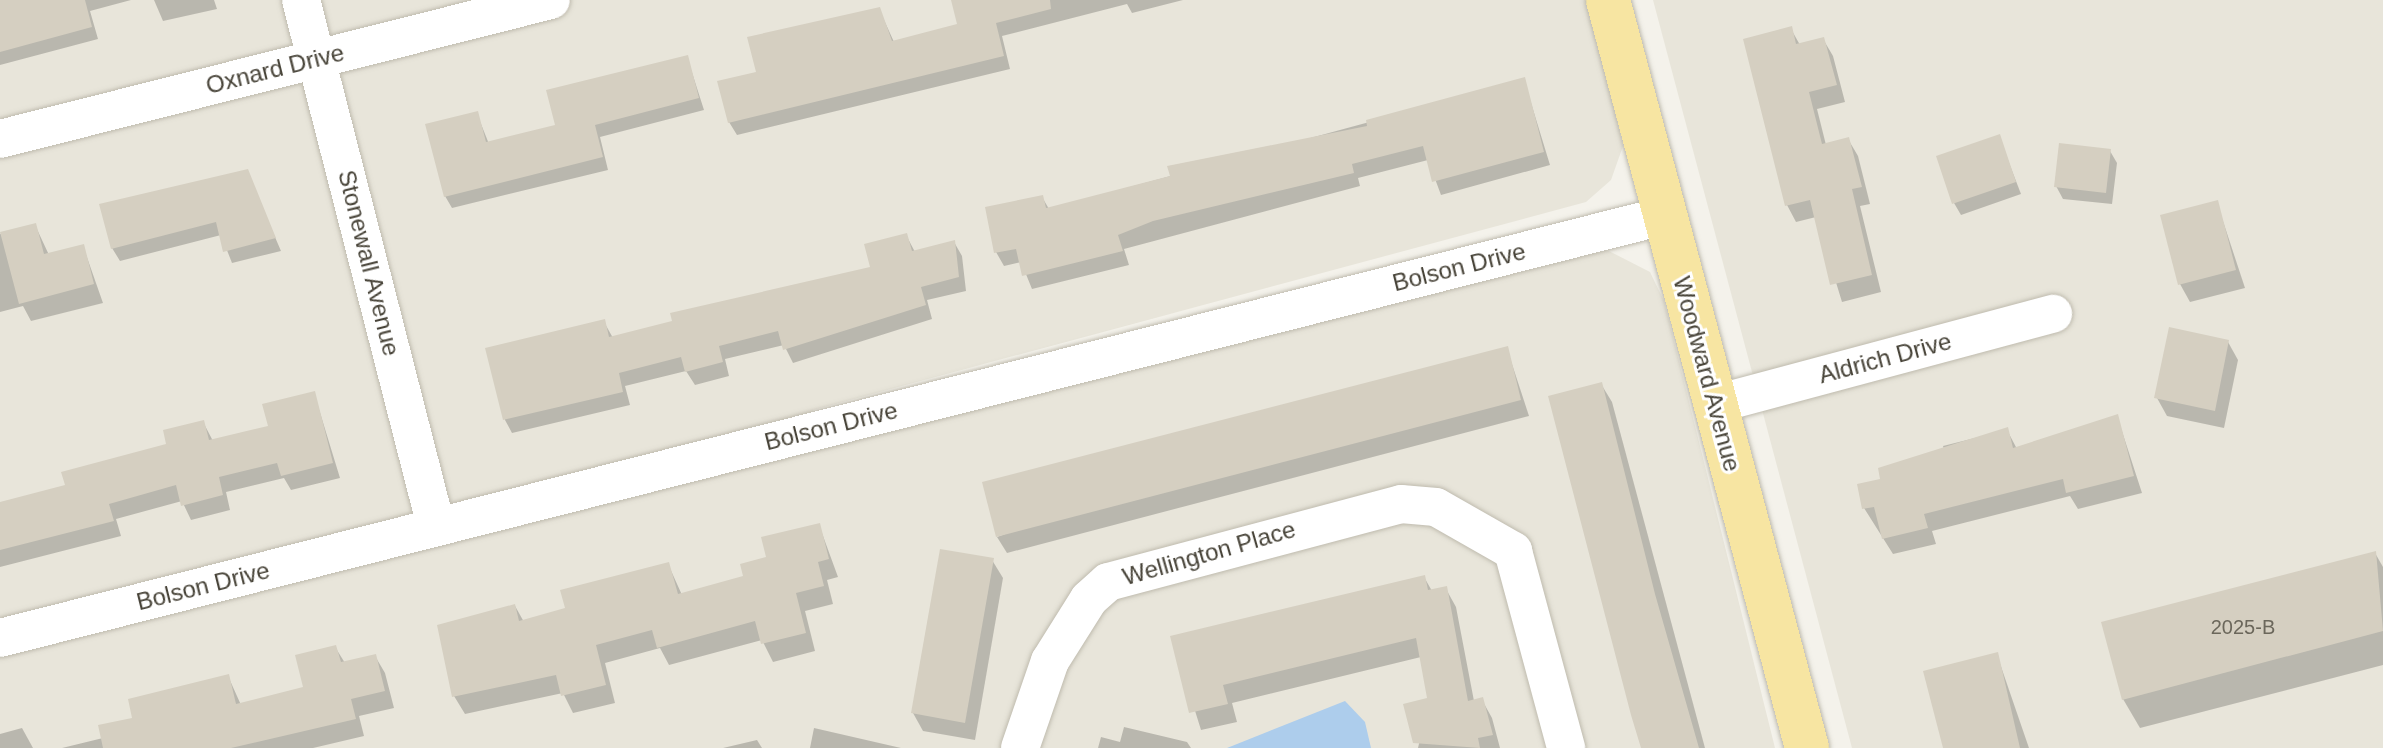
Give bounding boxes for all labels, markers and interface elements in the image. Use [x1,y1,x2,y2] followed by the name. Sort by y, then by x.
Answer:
[203,38,347,100] street label: Oxnard Drive
[332,167,406,359] street label: Stonewall Avenue
[1390,237,1528,297] street label: Bolson Drive
[1667,273,1747,475] street label: Woodward Avenue
[1816,326,1954,390] street label: Aldrich Drive
[762,396,900,456] street label: Bolson Drive
[1119,515,1299,591] street label: Wellington Place
[134,556,272,616] street label: Bolson Drive
[2211,615,2275,639] house number: 2025-B

